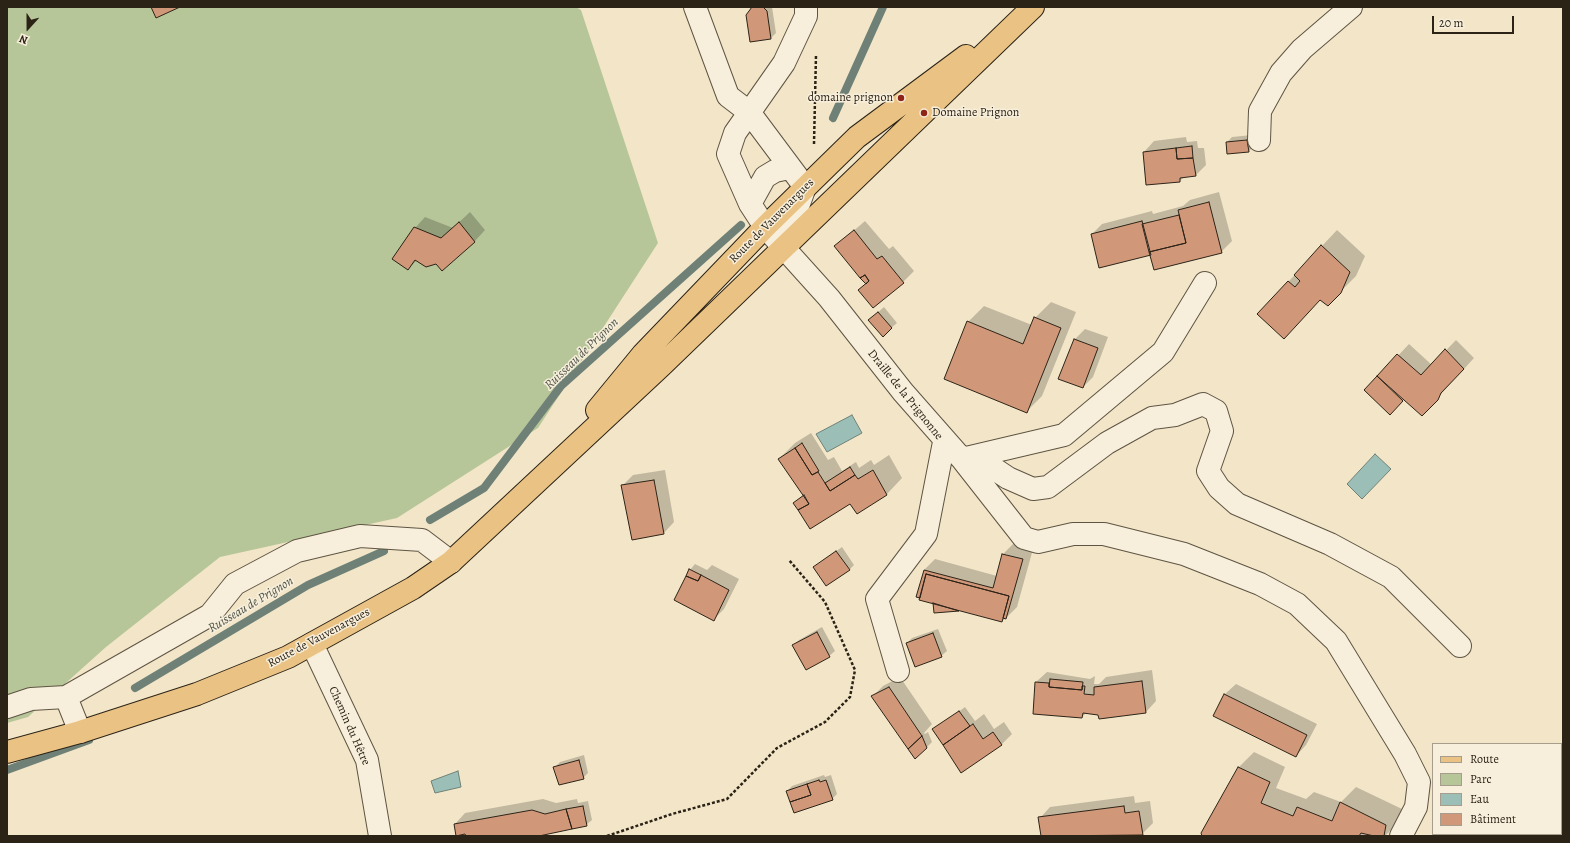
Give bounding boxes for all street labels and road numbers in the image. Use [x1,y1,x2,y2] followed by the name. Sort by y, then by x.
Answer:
[727,176,817,266] street label: Route de Vauvenargues
[864,347,946,443] street label: Draille de la Prignonne
[265,605,373,671] street label: Route de Vauvenargues
[325,684,373,768] street label: Chemin du Hêtre

